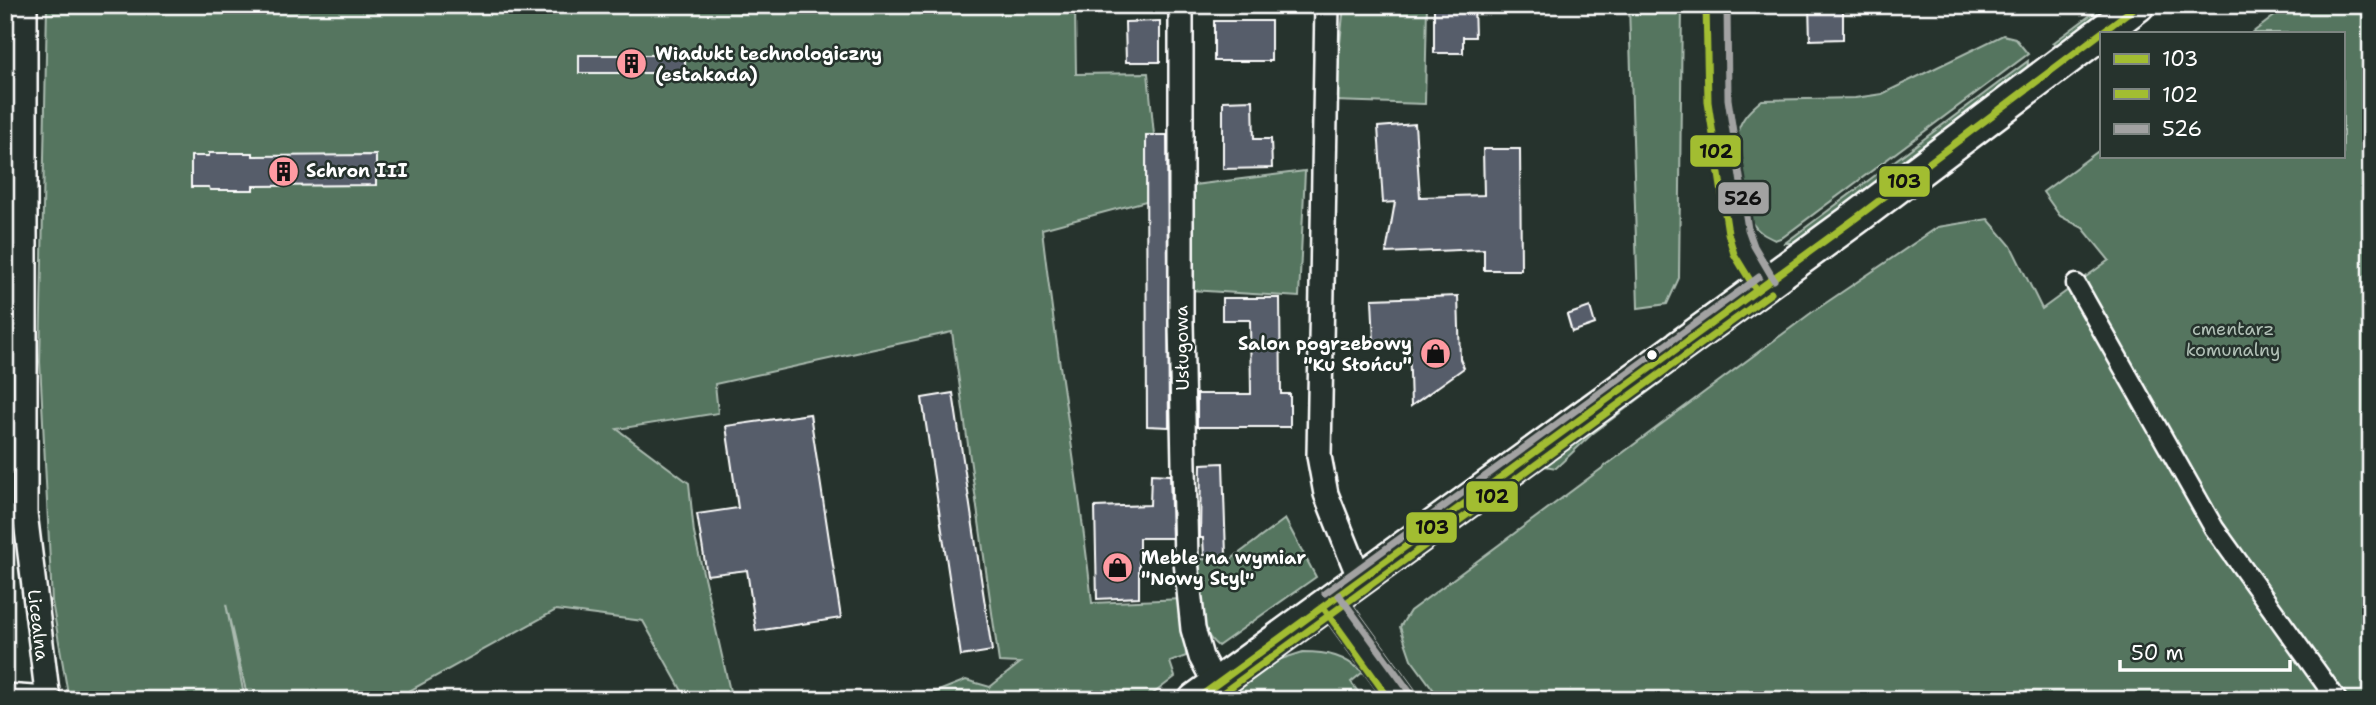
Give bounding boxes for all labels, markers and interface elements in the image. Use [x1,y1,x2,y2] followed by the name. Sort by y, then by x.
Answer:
[2100,32,2344,158] legend
[655,42,882,87] place label: Wiadukt technologiczny (estakada)
[2162,45,2199,73] text: 103
[615,47,649,81] building icon: Wiadukt technologiczny (estakada)
[2162,81,2198,109] text: 102
[2162,115,2202,143] text: 526
[1689,134,1742,168] line badge: 102
[1699,139,1733,164] text: 102
[266,154,300,188] building icon: Schron III
[306,159,408,183] place label: Schron III
[1878,165,1931,198] line badge: 103
[1887,169,1921,194] text: 103
[1717,181,1770,215] line badge: 526
[1724,186,1762,211] text: 526
[1169,305,1195,391] street label: Usługowa
[2186,317,2280,362] park label: cmentarz komunalny
[1238,332,1412,377] place label: Salon pogrzebowy "Ku Słońcu"
[1418,337,1452,371] shop icon: Salon pogrzebowy "Ku Słońcu"
[1645,348,1659,362] unlabelled marker
[1465,480,1519,513] line badge: 102
[1475,484,1509,509] text: 102
[1405,511,1458,544] line badge: 103
[1415,515,1449,540] text: 103
[1141,546,1306,591] place label: Meble na wymiar "Nowy Styl"
[1101,551,1135,585] shop icon: Meble na wymiar "Nowy Styl"
[22,588,54,662] street label: Licealna
[2120,628,2290,672] scale bar
[2131,639,2184,667] text: 50 m

